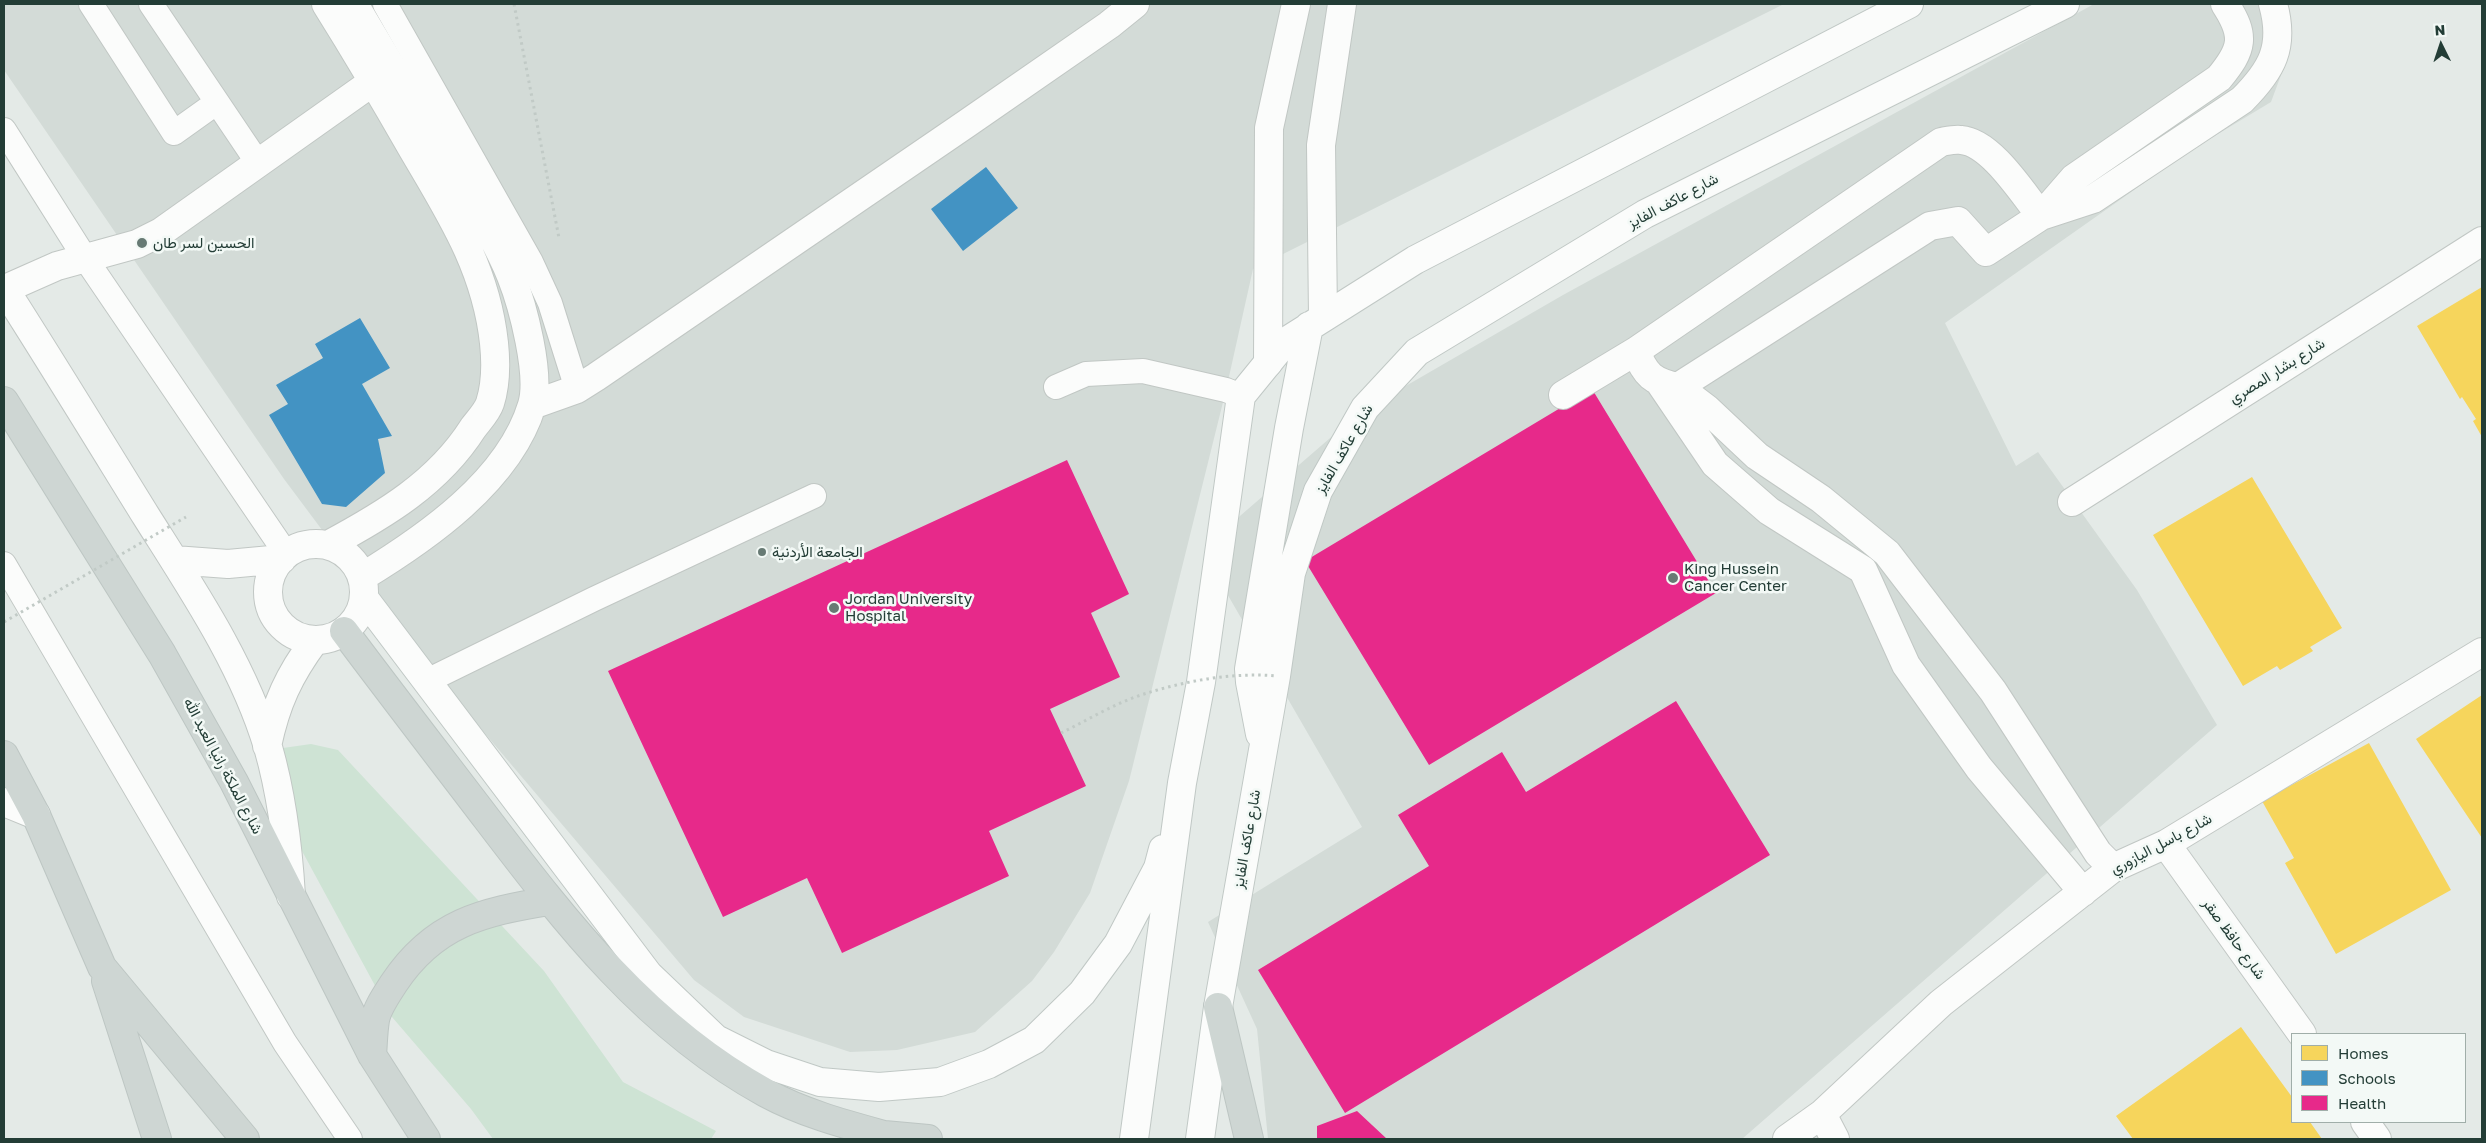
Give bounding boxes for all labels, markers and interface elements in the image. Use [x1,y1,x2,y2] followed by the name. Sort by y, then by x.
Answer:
[2416,20,2466,70] north arrow
[2434,21,2446,38] text: N
[1625,170,1721,232] street label: شارع عاكف الفايز
[153,234,255,252] place label: الحسين لسر طان
[135,236,149,250] marker: الحسين لسر طان
[2226,334,2328,408] street label: شارع بشار المصري
[1311,401,1377,497] street label: شارع عاكف الفايز
[772,543,863,561] place label: الجامعة الأردنية
[756,546,768,558] marker: الجامعة الأردنية
[1684,560,1787,595] place label: King Hussein Cancer Center
[1666,571,1680,585] marker: King Hussein Cancer Center
[845,590,972,625] place label: Jordan University Hospital
[827,601,841,615] marker: Jordan University Hospital
[180,695,266,837] street label: شارع الملكة رانيا العبد الله
[1229,788,1265,890] street label: شارع عاكف الفايز
[2107,810,2215,878] street label: شارع باسل اليازوري
[2199,895,2269,983] street label: شارع حافظ صقر
[2291,1033,2466,1123] legend
[2338,1044,2388,1062] text: Homes
[2338,1069,2396,1087] text: Schools
[2338,1094,2386,1112] text: Health

